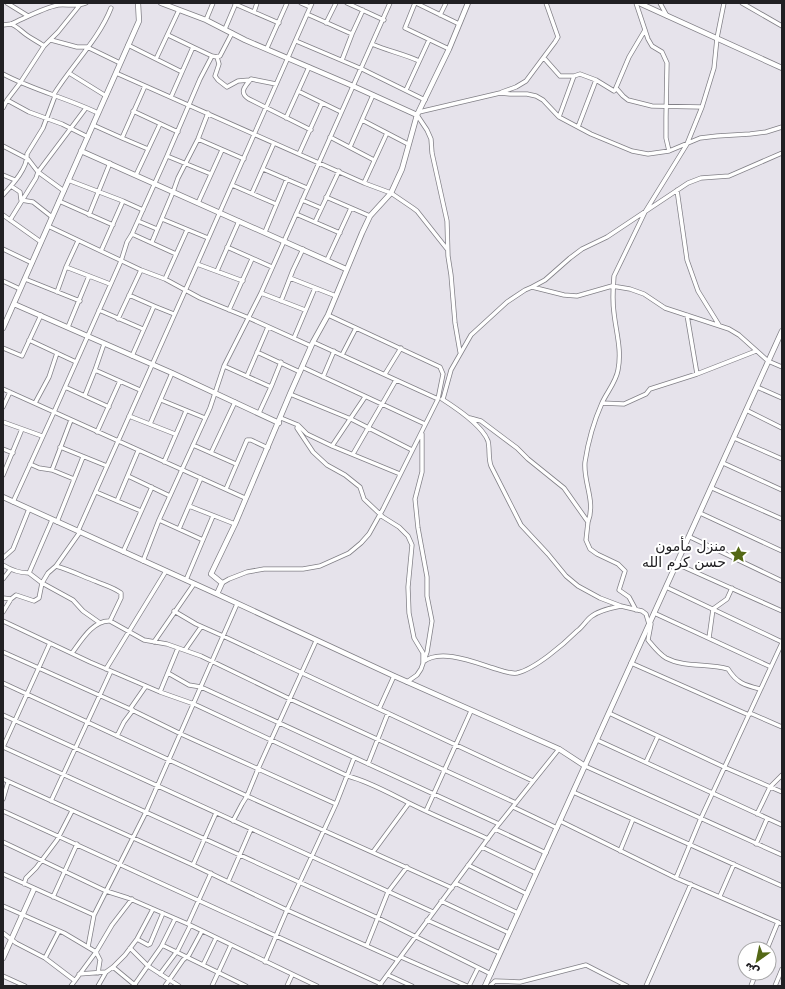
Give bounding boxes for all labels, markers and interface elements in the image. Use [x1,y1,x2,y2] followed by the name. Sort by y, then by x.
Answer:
[642,536,726,571] place label: منزل مأمون حسن كرم الله
[729,544,749,564] place icon: منزل مأمون حسن كرم الله
[737,941,777,981] north arrow
[742,959,762,979] text: ش

